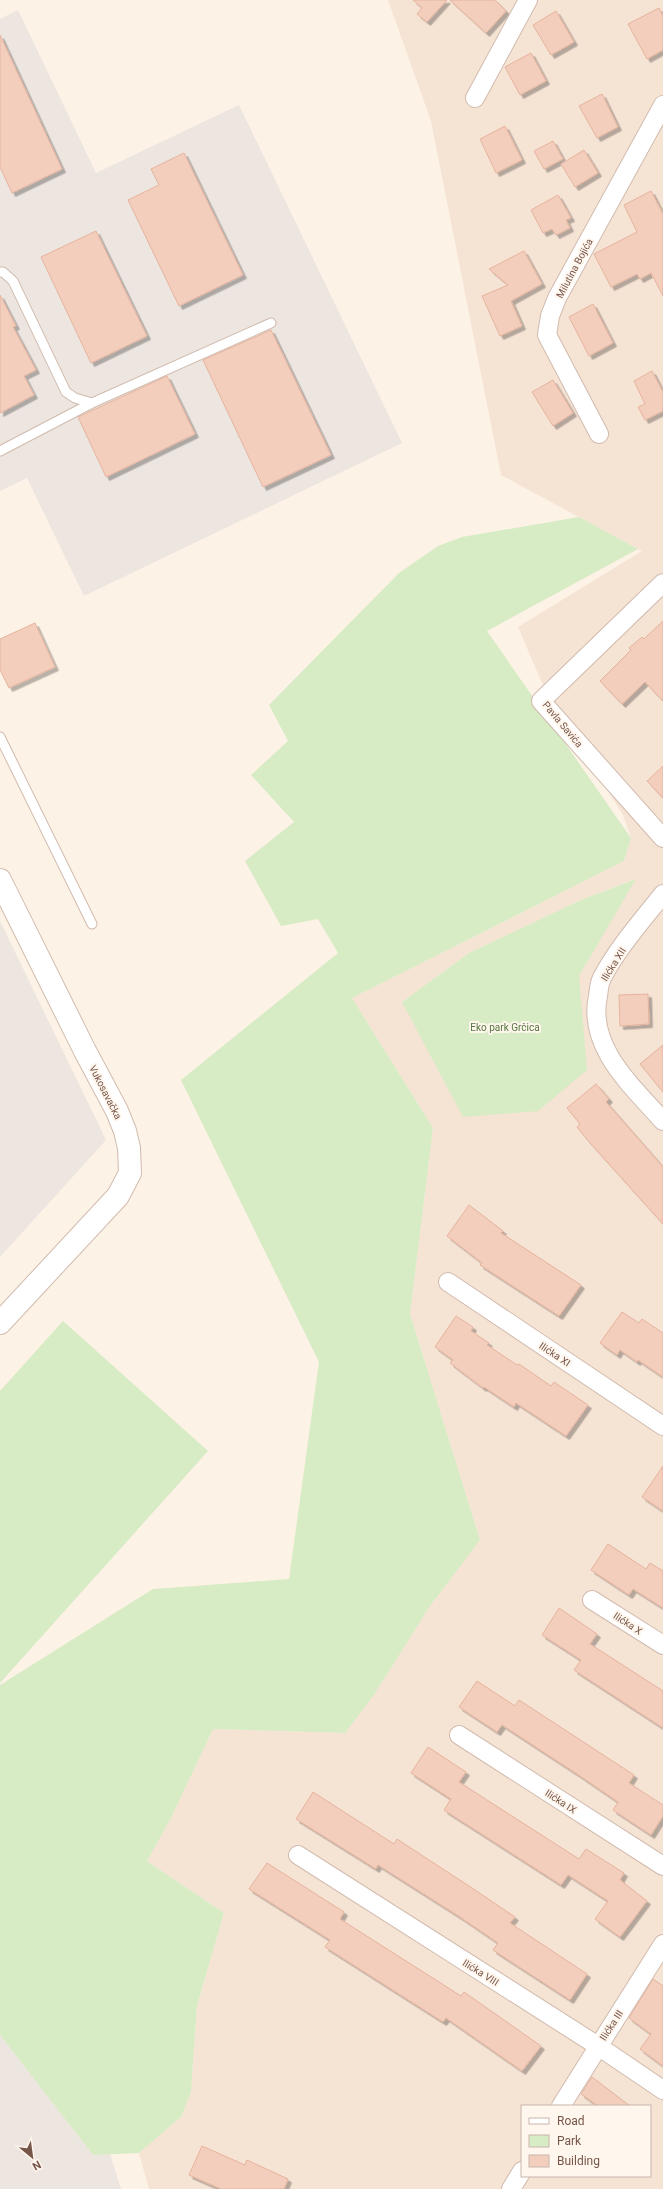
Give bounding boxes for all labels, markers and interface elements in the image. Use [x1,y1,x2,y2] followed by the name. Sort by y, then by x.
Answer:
[554,237,595,300] street label: Milutina Bojića
[540,699,585,749] street label: Pavla Savića
[599,945,628,983] street label: Ilićka XII
[470,1022,540,1033] park label: Eko park Grčica
[87,1063,124,1121] street label: Vukosavačka
[537,1340,572,1369] street label: Ilićka XI
[611,1610,644,1637] street label: Ilićka X
[543,1787,578,1816] street label: Ilićka IX
[461,1957,501,1988] street label: Ilićka VIII
[598,2008,625,2043] street label: Ilićka III
[521,2105,651,2177] legend
[557,2114,585,2128] text: Road
[557,2134,582,2148] text: Park
[12,2137,52,2177] north arrow
[557,2154,600,2168] text: Building
[30,2158,43,2173] text: N

